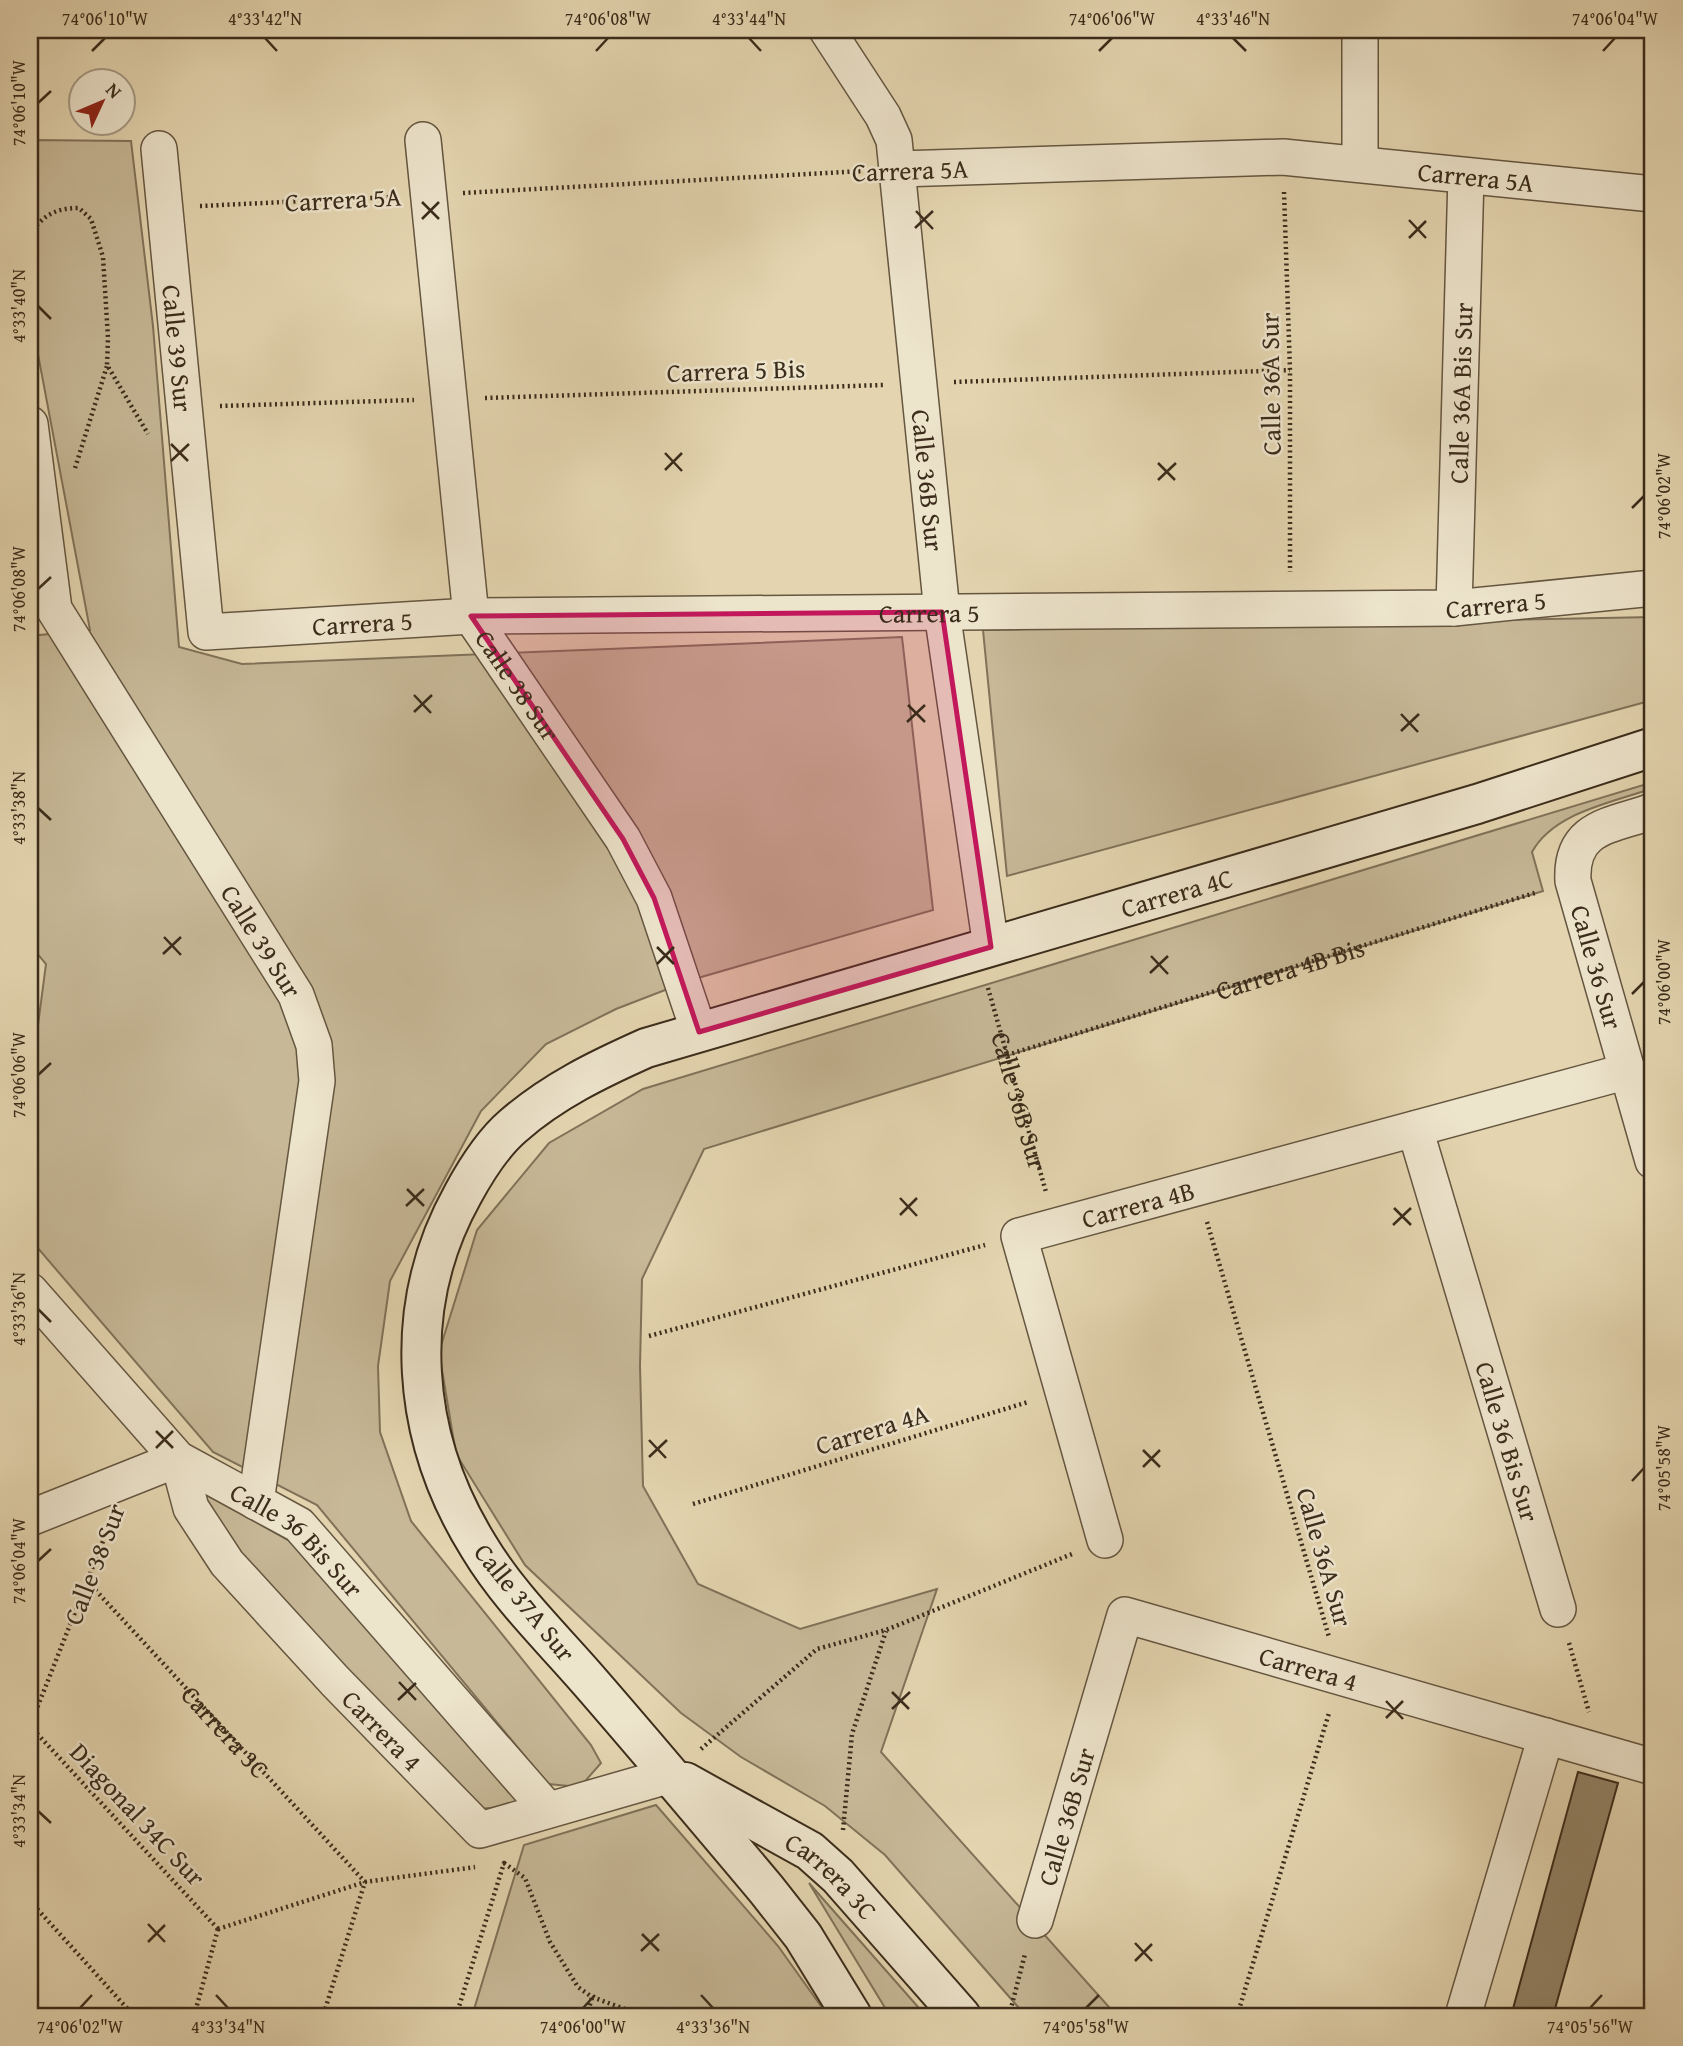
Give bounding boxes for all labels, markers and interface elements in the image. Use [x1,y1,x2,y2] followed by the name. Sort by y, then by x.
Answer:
[62,5,149,32] text: 74°06'10"W
[228,5,302,32] text: 4°33'42"N
[565,5,652,32] text: 74°06'08"W
[712,5,786,32] text: 4°33'44"N
[1069,5,1156,32] text: 74°06'06"W
[1196,5,1270,32] text: 4°33'46"N
[1572,5,1659,32] text: 74°06'04"W
[5,59,32,146] text: 74°06'10"W
[66,66,136,136] north arrow
[100,76,129,105] text: N
[851,148,969,192] street label: Carrera 5A
[1416,151,1536,202] street label: Carrera 5A
[284,176,402,222] street label: Carrera 5A
[5,269,32,343] text: 4°33'40"N
[153,283,204,414] street label: Calle 39 Sur
[1438,302,1482,484] street label: Calle 36A Bis Sur
[1249,312,1291,456] street label: Calle 36A Sur
[666,348,806,392] street label: Carrera 5 Bis
[902,408,955,553] street label: Calle 36B Sur
[1650,452,1677,539] text: 74°06'02"W
[5,545,32,632] text: 74°06'08"W
[1446,579,1548,628] street label: Carrera 5
[879,592,980,632] street label: Carrera 5
[311,600,414,645] street label: Carrera 5
[466,621,570,749] street label: Calle 38 Sur
[5,771,32,845] text: 4°33'38"N
[1116,857,1237,927] street label: Carrera 4C
[212,876,312,1005] street label: Calle 39 Sur
[1561,900,1634,1034] street label: Calle 36 Sur
[1211,927,1369,1009] street label: Carrera 4B Bis
[1650,938,1677,1025] text: 74°06'00"W
[982,1027,1058,1174] street label: Calle 36B Sur
[5,1031,32,1118] text: 74°06'06"W
[1077,1170,1199,1238] street label: Carrera 4B
[5,1272,32,1346] text: 4°33'36"N
[1466,1357,1550,1527] street label: Calle 36 Bis Sur
[811,1393,934,1465] street label: Carrera 4A
[1650,1424,1677,1511] text: 74°05'58"W
[223,1472,373,1606] street label: Calle 36 Bis Sur
[1287,1483,1364,1631] street label: Calle 36A Sur
[53,1497,135,1630] street label: Calle 38 Sur
[5,1517,32,1604] text: 74°06'04"W
[465,1534,585,1670] street label: Calle 37A Sur
[1255,1635,1362,1701] street label: Carrera 4
[172,1676,279,1787] street label: Carrera 3C
[334,1680,432,1780] street label: Carrera 4
[61,1733,215,1895] street label: Diagonal 34C Sur
[1027,1743,1104,1890] street label: Calle 36B Sur
[5,1774,32,1848] text: 4°33'34"N
[779,1822,887,1928] street label: Carrera 3C
[37,2013,124,2040] text: 74°06'02"W
[191,2013,265,2040] text: 4°33'34"N
[540,2013,627,2040] text: 74°06'00"W
[676,2013,750,2040] text: 4°33'36"N
[1043,2013,1130,2040] text: 74°05'58"W
[1547,2013,1634,2040] text: 74°05'56"W

